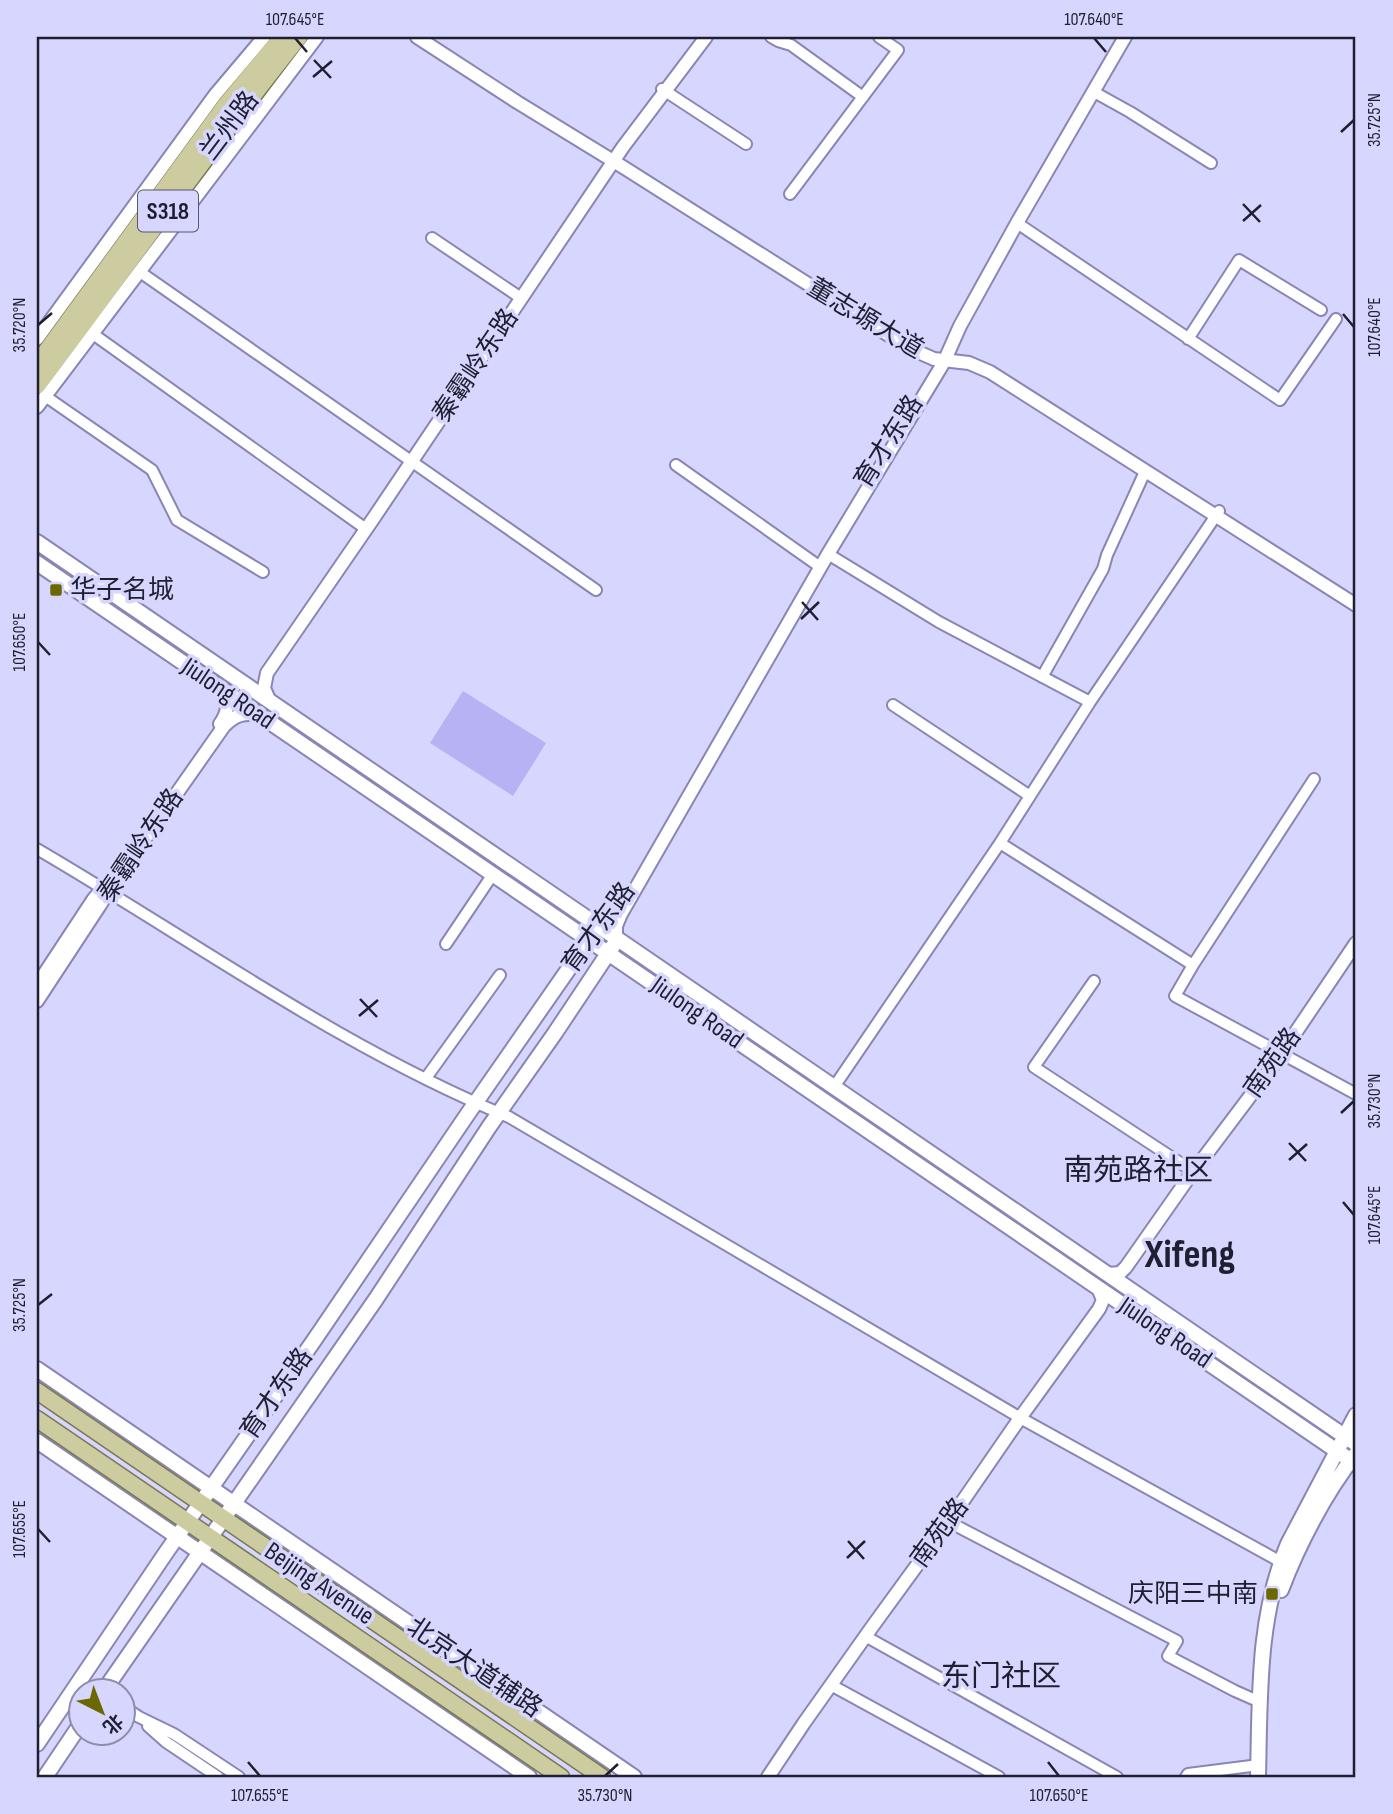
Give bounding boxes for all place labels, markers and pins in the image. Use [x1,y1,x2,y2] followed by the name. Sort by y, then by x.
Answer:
[70,575,174,606] place label: 华子名城
[48,582,64,598] marker: 华子名城
[1128,1579,1258,1610] place label: 庆阳三中南
[1264,1586,1280,1602] marker: 庆阳三中南

